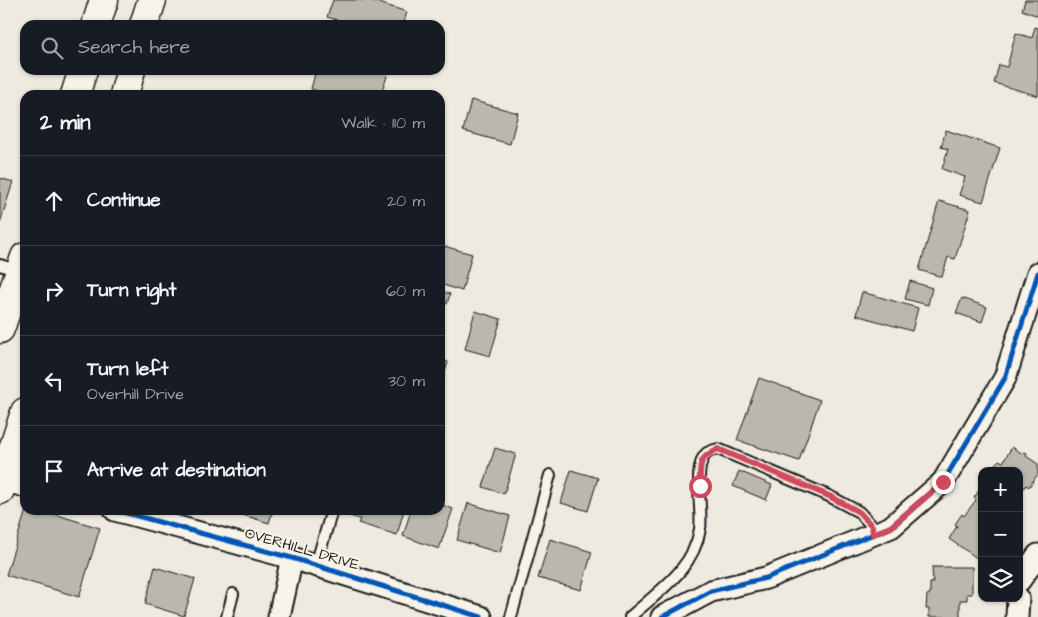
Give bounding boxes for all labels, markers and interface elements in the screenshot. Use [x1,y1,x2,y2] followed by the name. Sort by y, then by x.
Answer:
[20,20,445,75] search box
[38,34,66,62] icon: search
[78,34,190,61] text: Search here
[40,108,90,137] text: 2 min
[341,112,425,134] text: Walk · 110 m
[40,187,68,215] icon: ahead
[87,187,161,214] text: Continue
[387,190,425,212] text: 20 m
[40,277,68,305] icon: right
[87,277,176,304] text: Turn right
[386,280,425,302] text: 60 m
[87,356,168,383] text: Turn left
[40,367,68,395] icon: left
[388,370,425,392] text: 30 m
[87,383,184,405] text: Overhill Drive
[40,457,68,485] icon: arrive
[87,457,266,484] text: Arrive at destination
[978,467,1023,602] map controls
[978,467,1023,512] button: +
[932,471,955,494] route end
[689,475,712,498] route start
[978,512,1023,557] button: −
[242,523,362,575] street label: OVERHILL DRIVE
[978,557,1023,602] button: layers

